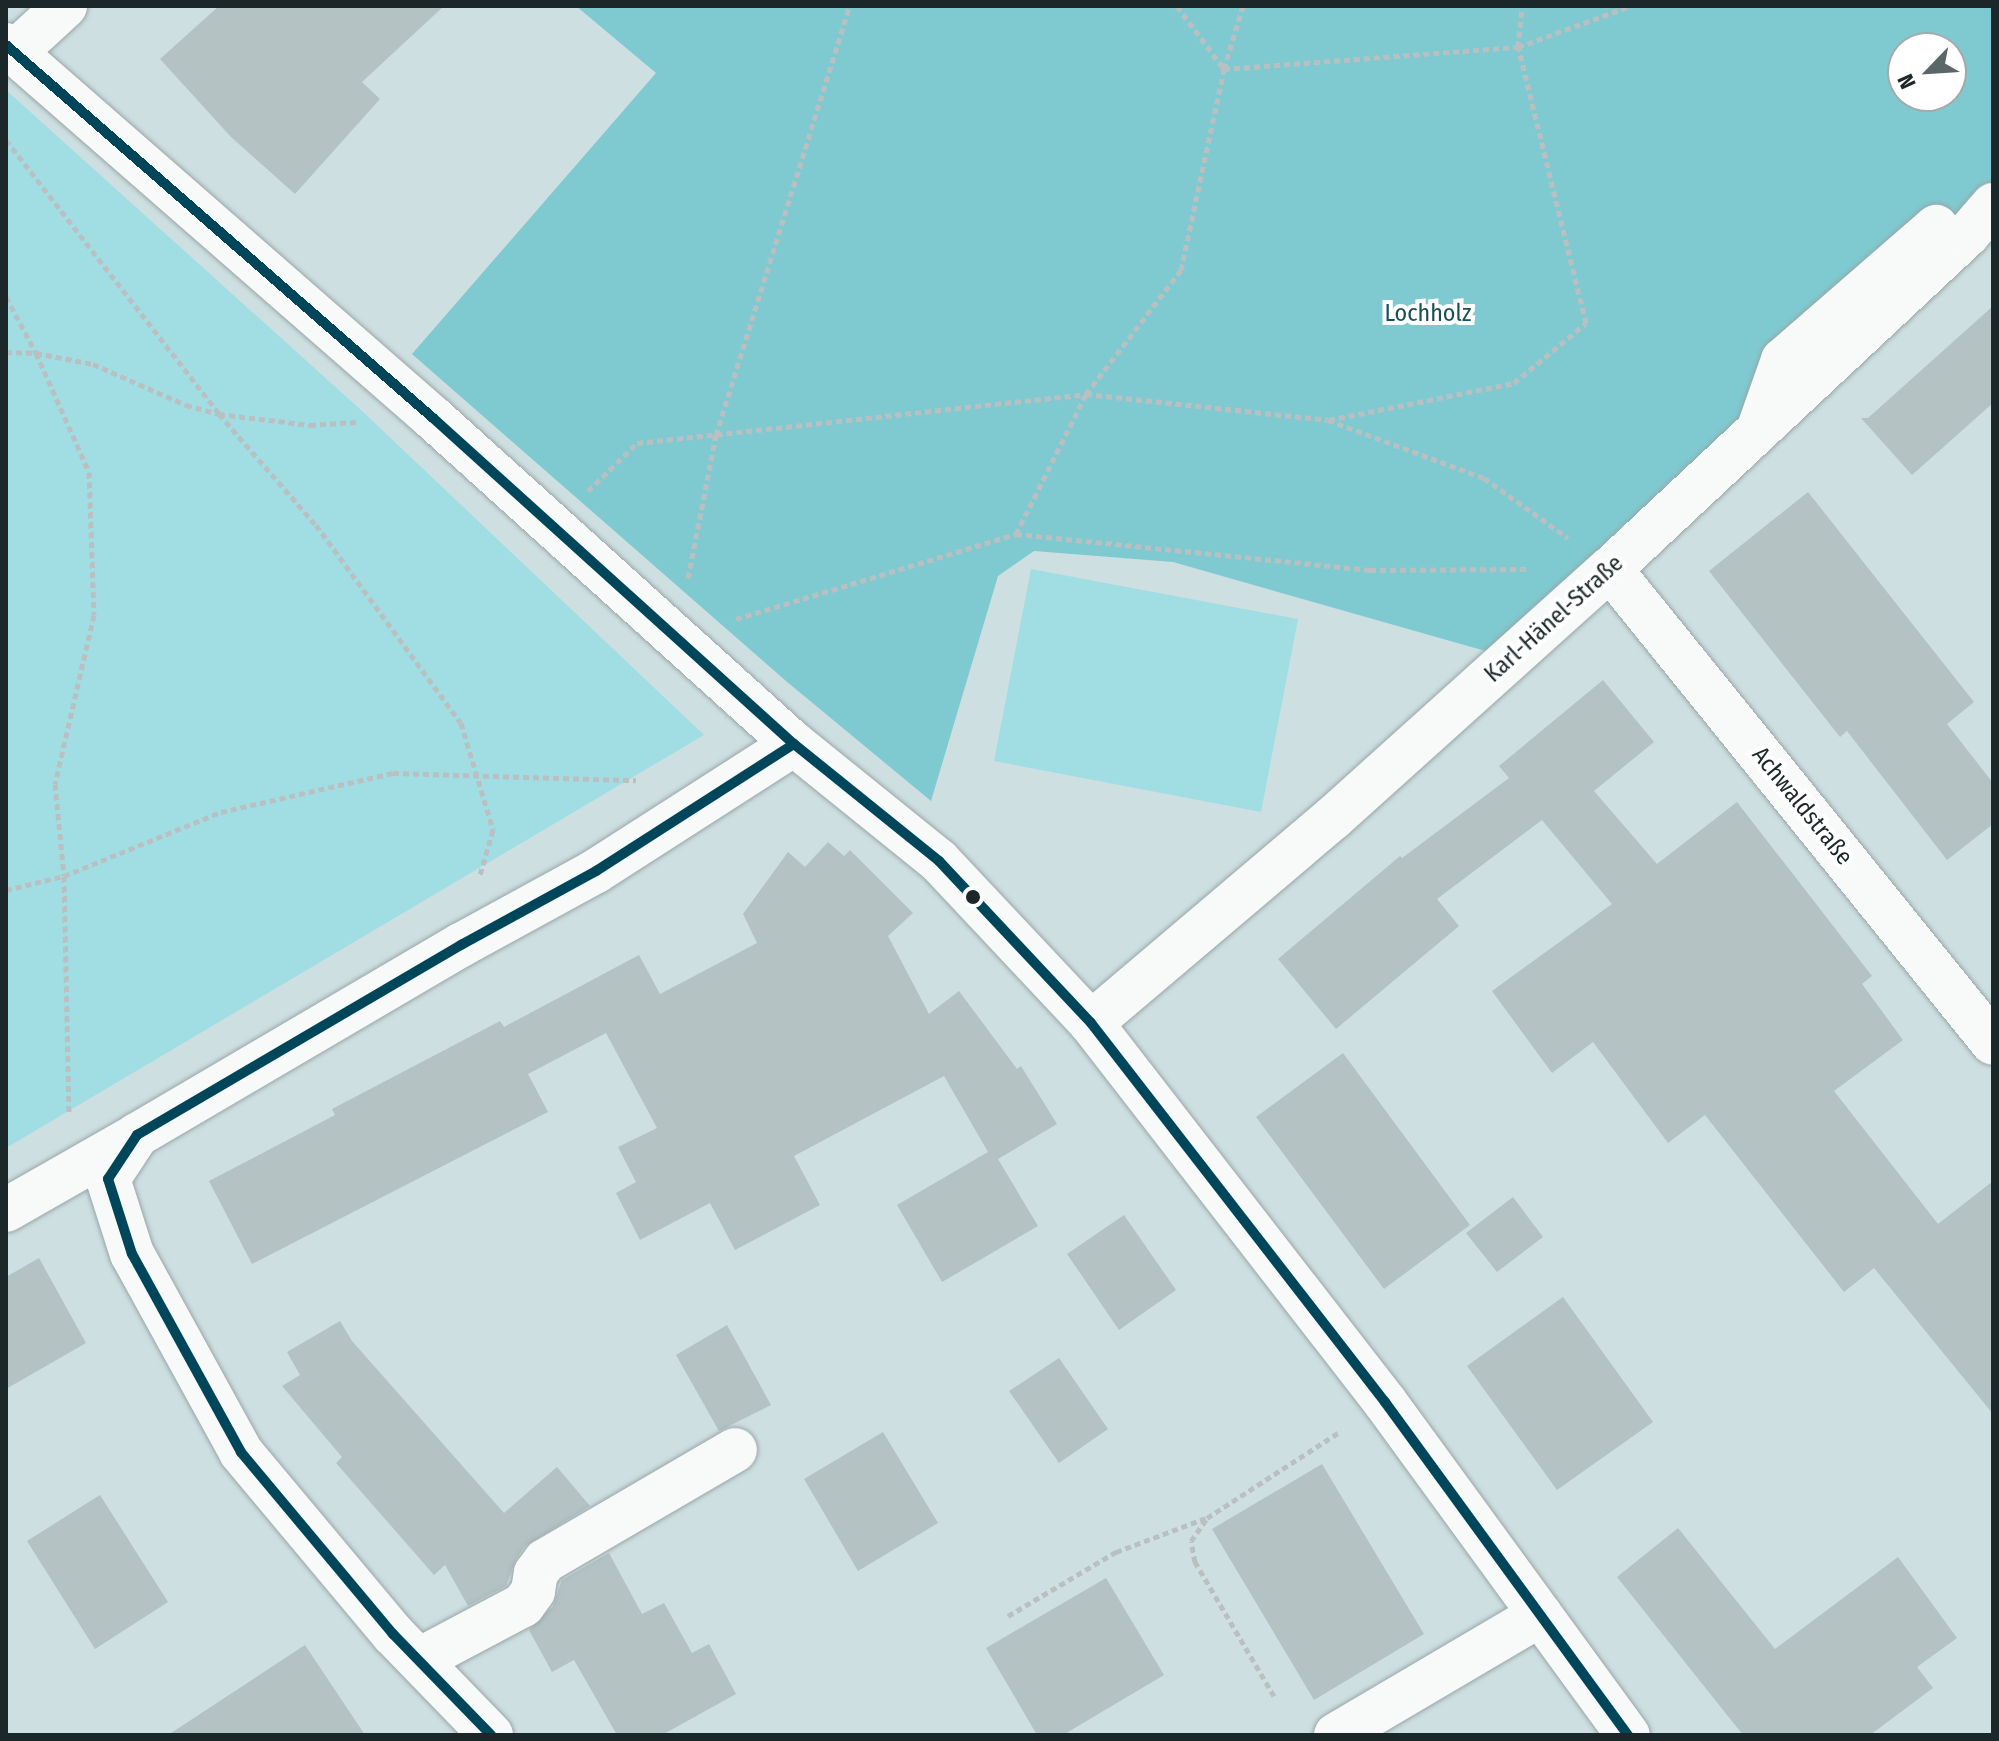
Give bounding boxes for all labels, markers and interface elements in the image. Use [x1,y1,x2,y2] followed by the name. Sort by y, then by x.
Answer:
[1887,32,1967,112] north arrow
[1892,70,1922,93] text: N
[1385,300,1471,328] park label: Lochholz
[1479,549,1629,689] street label: Karl-Hänel-Straße
[1746,741,1858,871] street label: Achwaldstraße
[965,889,981,905] unlabelled marker

